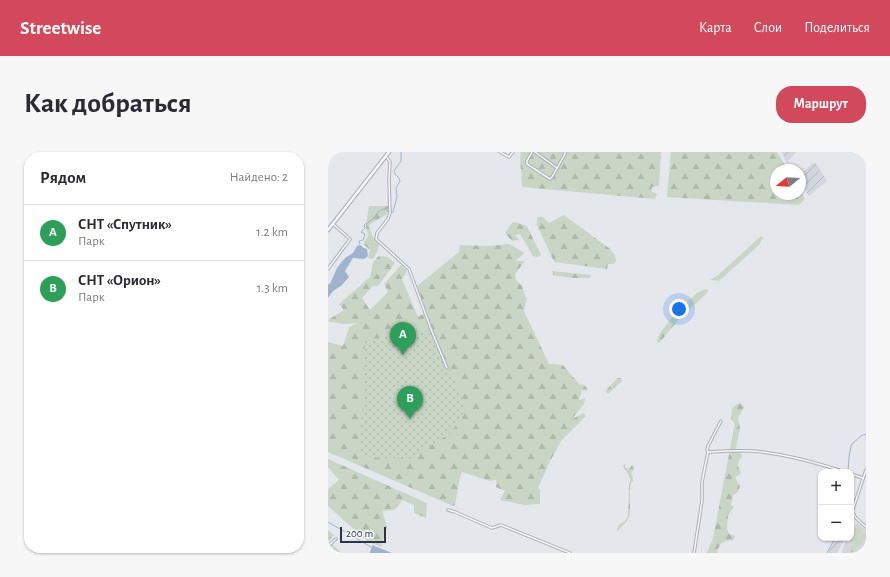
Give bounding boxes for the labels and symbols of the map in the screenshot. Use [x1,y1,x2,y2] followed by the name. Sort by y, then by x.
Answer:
[770,164,806,200] north arrow
[669,299,689,319] your location
[390,322,416,355] pin: A
[397,386,423,419] pin: B
[340,525,386,544] scale bar

